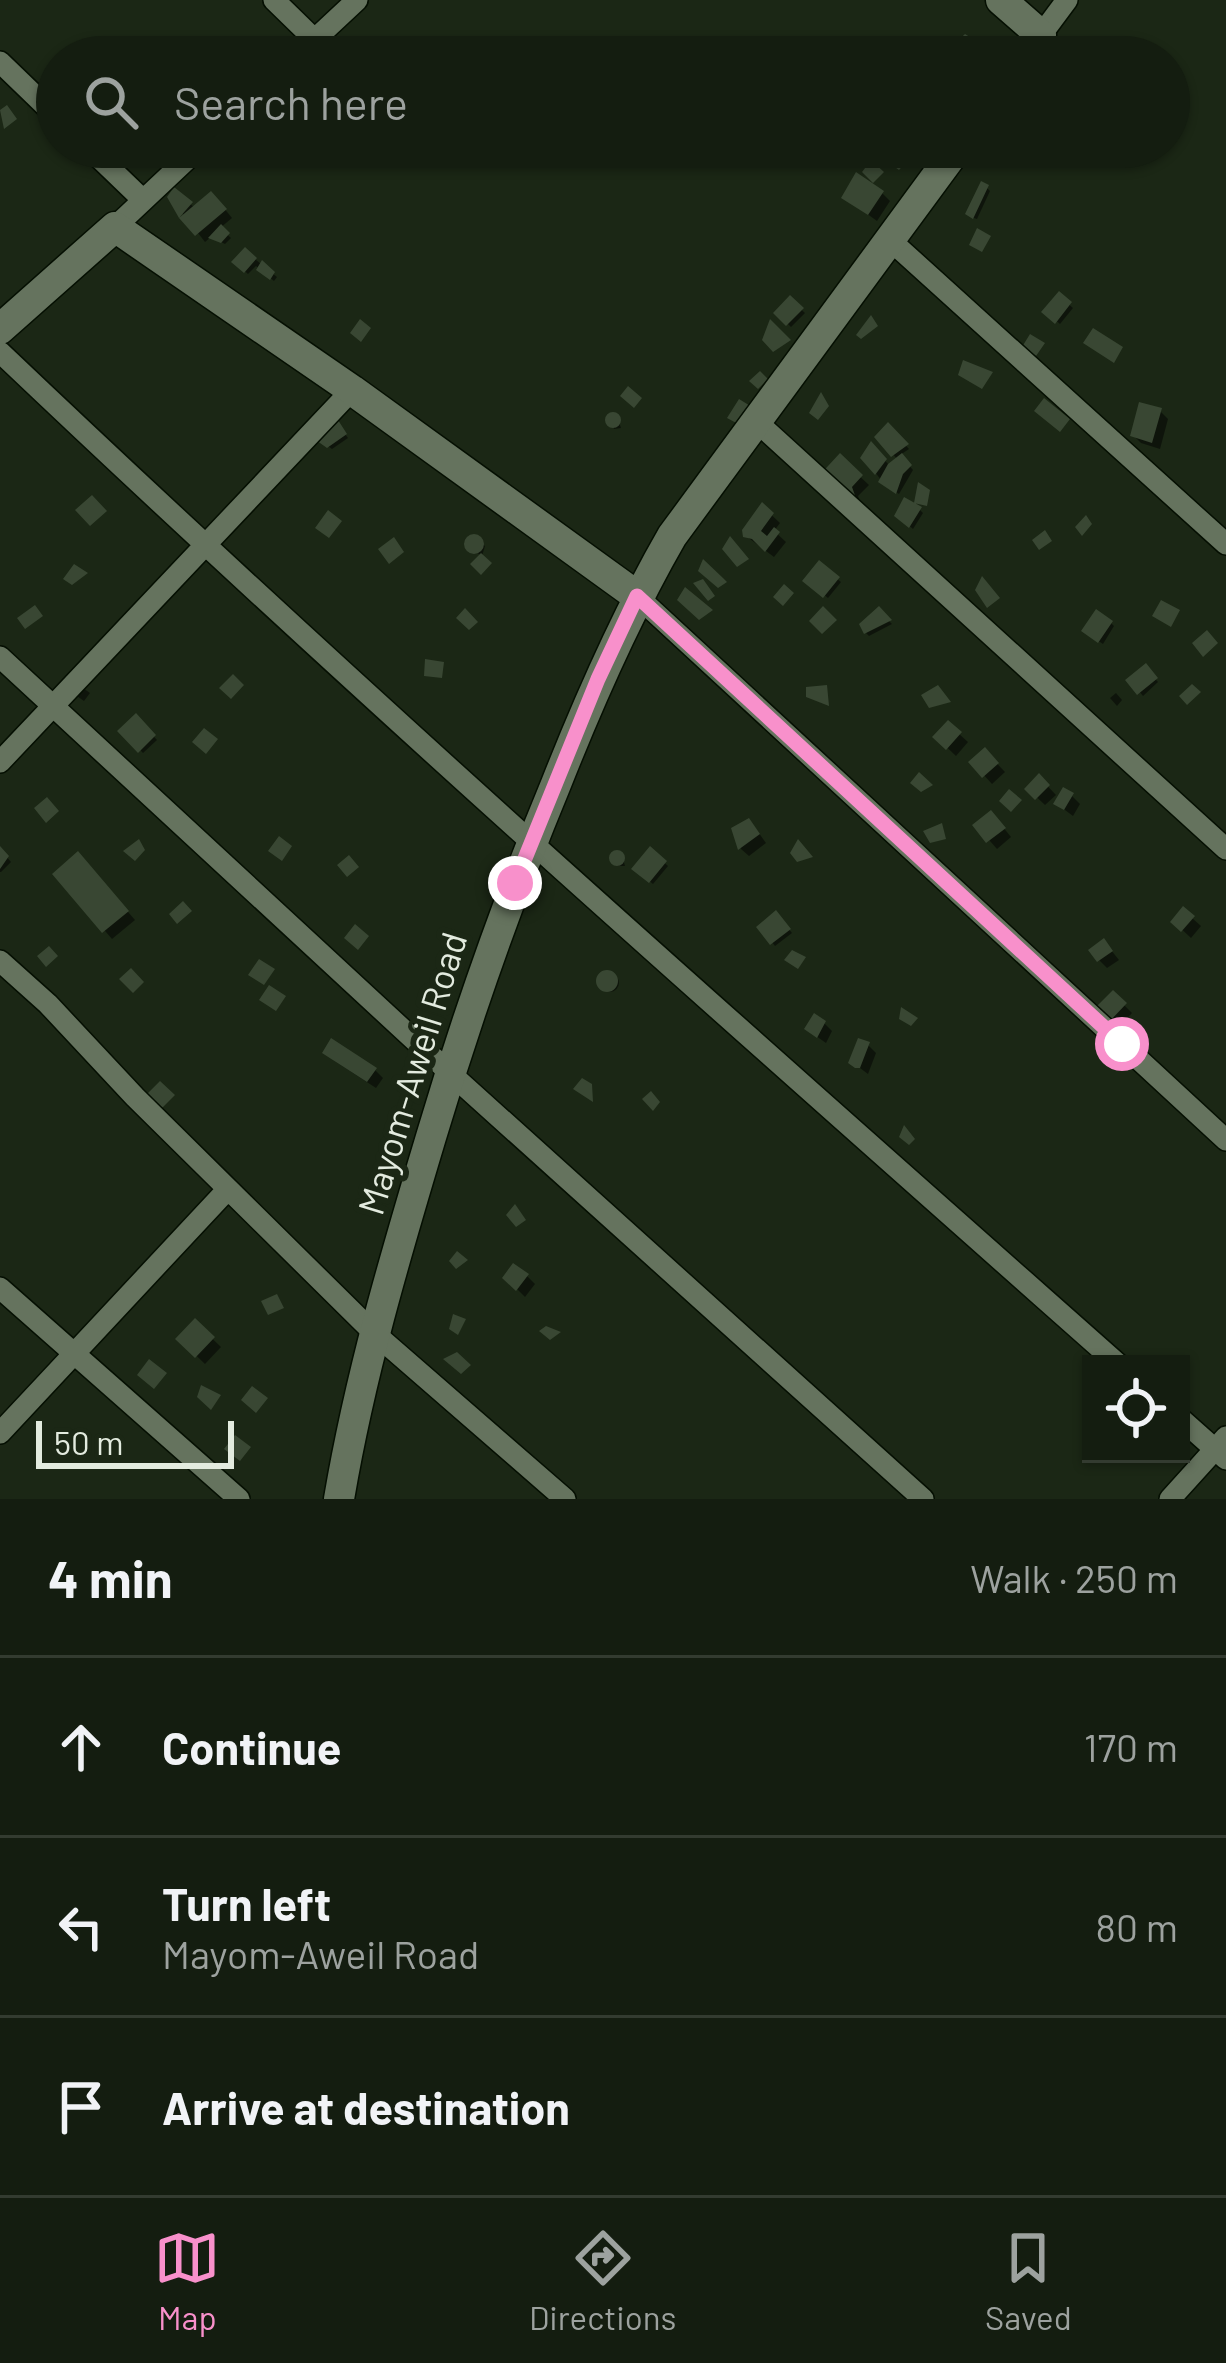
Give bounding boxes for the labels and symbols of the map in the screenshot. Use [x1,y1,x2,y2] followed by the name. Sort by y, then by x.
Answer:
[488,856,542,910] route end
[348,927,474,1219] street label: Mayom-Aweil Road
[1095,1017,1149,1071] route start
[36,1415,234,1468] scale bar

